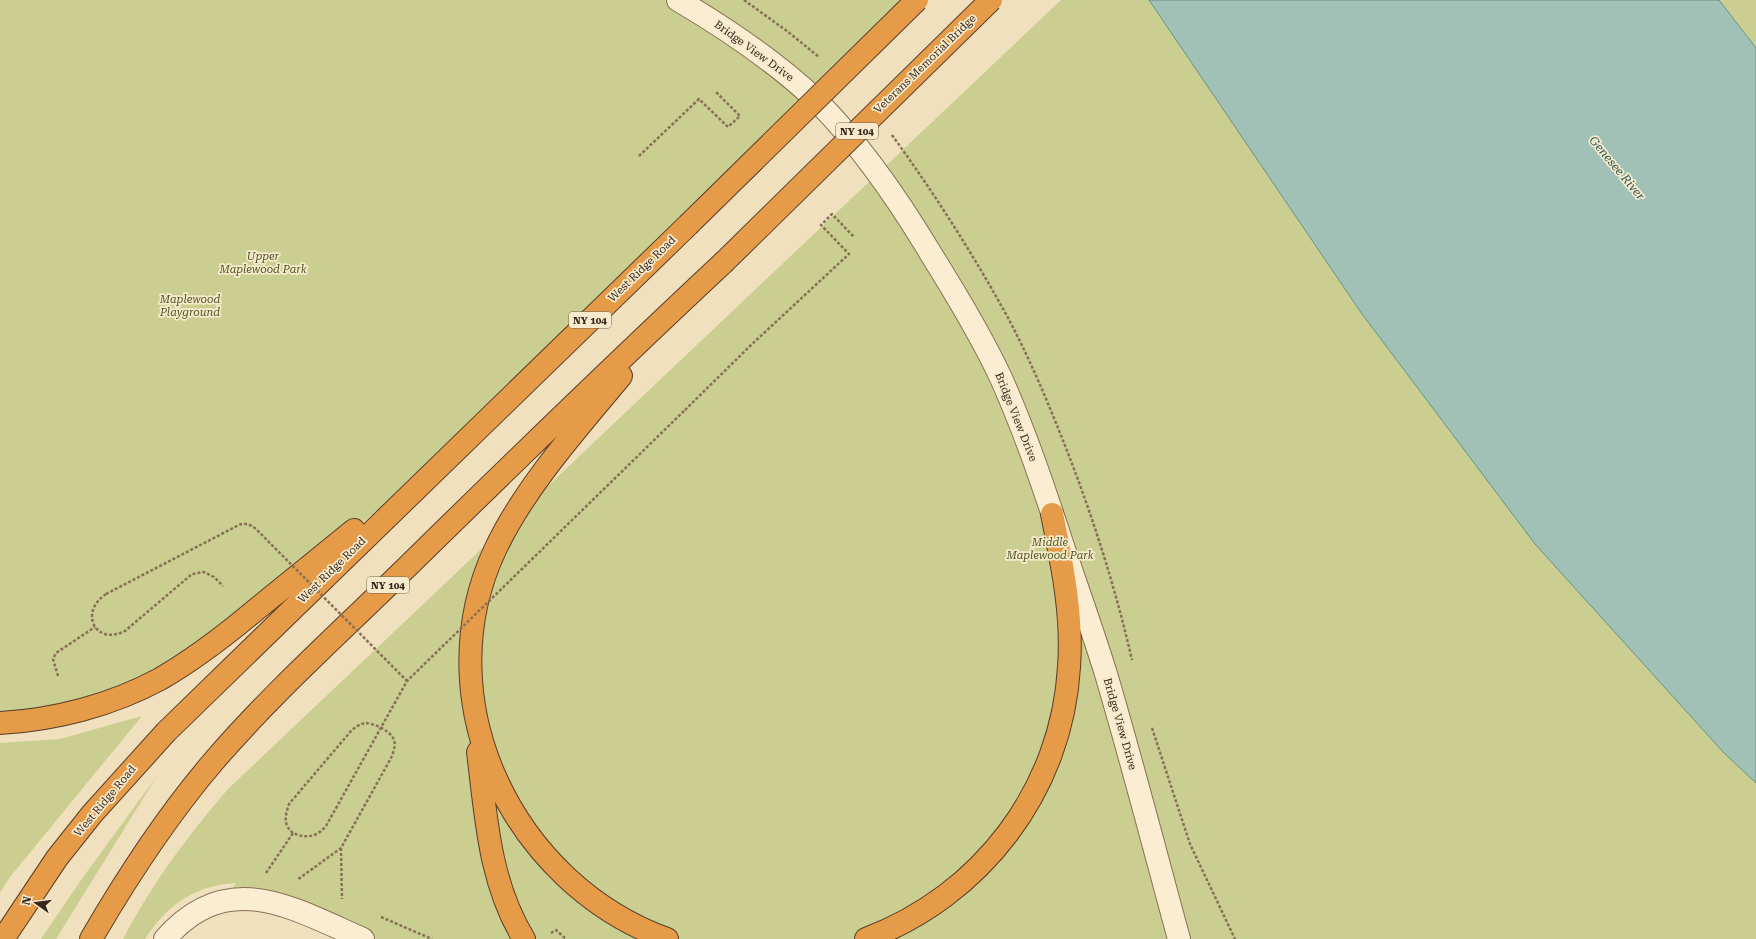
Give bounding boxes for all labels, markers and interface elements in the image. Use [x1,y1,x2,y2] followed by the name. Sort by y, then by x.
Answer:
[871,12,979,116] street label: Veterans Memorial Bridge
[712,18,796,84] street label: Bridge View Drive
[836,123,878,139] road number: NY 104
[1586,133,1648,203] water label: Genesee River
[606,233,678,305] street label: West Ridge Road
[218,250,307,276] park label: Upper Maplewood Park
[159,293,220,319] park label: Maplewood Playground
[569,312,611,328] road number: NY 104
[992,371,1040,463] street label: Bridge View Drive
[296,534,368,606] street label: West Ridge Road
[1005,536,1094,562] park label: Middle Maplewood Park
[367,577,409,593] road number: NY 104
[1101,677,1139,771] street label: Bridge View Drive
[71,763,139,839] street label: West Ridge Road
[16,883,56,923] north arrow
[19,895,34,906] text: N

